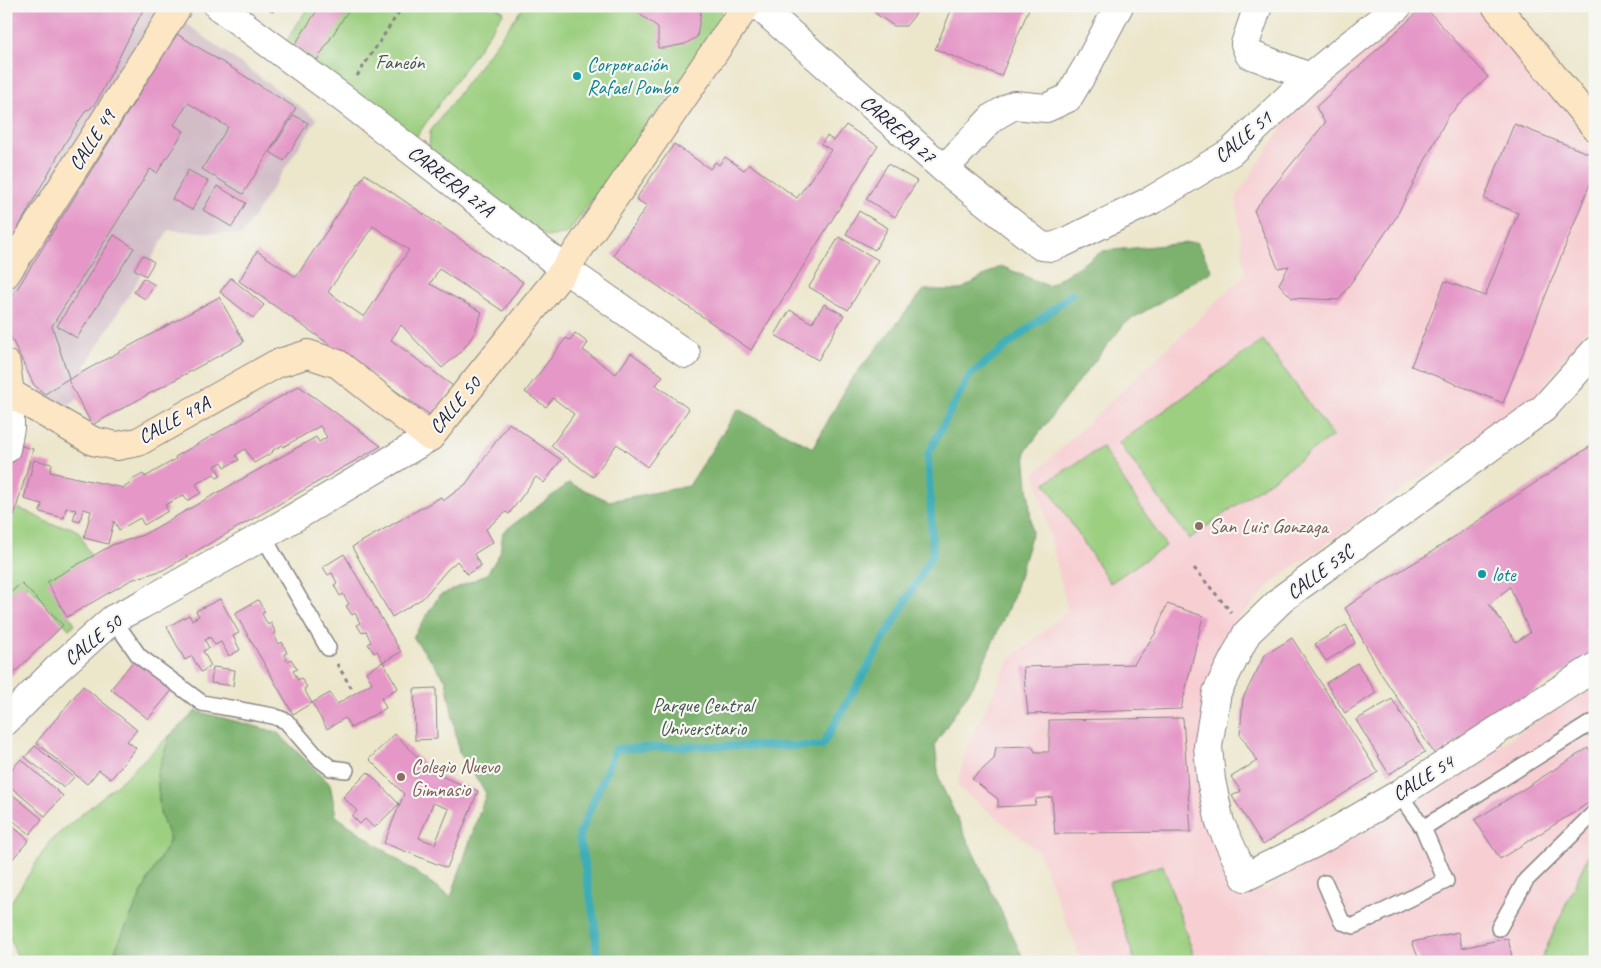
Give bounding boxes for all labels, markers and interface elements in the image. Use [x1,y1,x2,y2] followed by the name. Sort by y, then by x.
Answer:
[376,50,425,75] park label: Faneón
[587,52,679,100] place label: Corporación Rafael Pombo
[571,70,583,82] marker: Corporación Rafael Pombo
[855,89,942,169] street label: CARRERA 27
[63,103,122,175] street label: CALLE 49
[1209,105,1278,168] street label: CALLE 51
[403,140,500,223] street label: CARRERA 27A
[424,370,488,439] street label: CALLE 50
[134,390,215,449] street label: CALLE 49A
[1209,514,1330,539] place label: San Luis Gonzaga
[1193,520,1205,532] marker: San Luis Gonzaga
[1282,538,1361,605] street label: CALLE 53C
[1492,562,1517,587] place label: lote
[1476,568,1488,580] marker: lote
[59,608,129,671] street label: CALLE 50
[653,693,757,741] park label: Parque Central Universitario
[1388,748,1460,806] street label: CALLE 54
[411,754,501,802] place label: Colegio Nuevo Gimnasio
[395,771,407,783] marker: Colegio Nuevo Gimnasio

